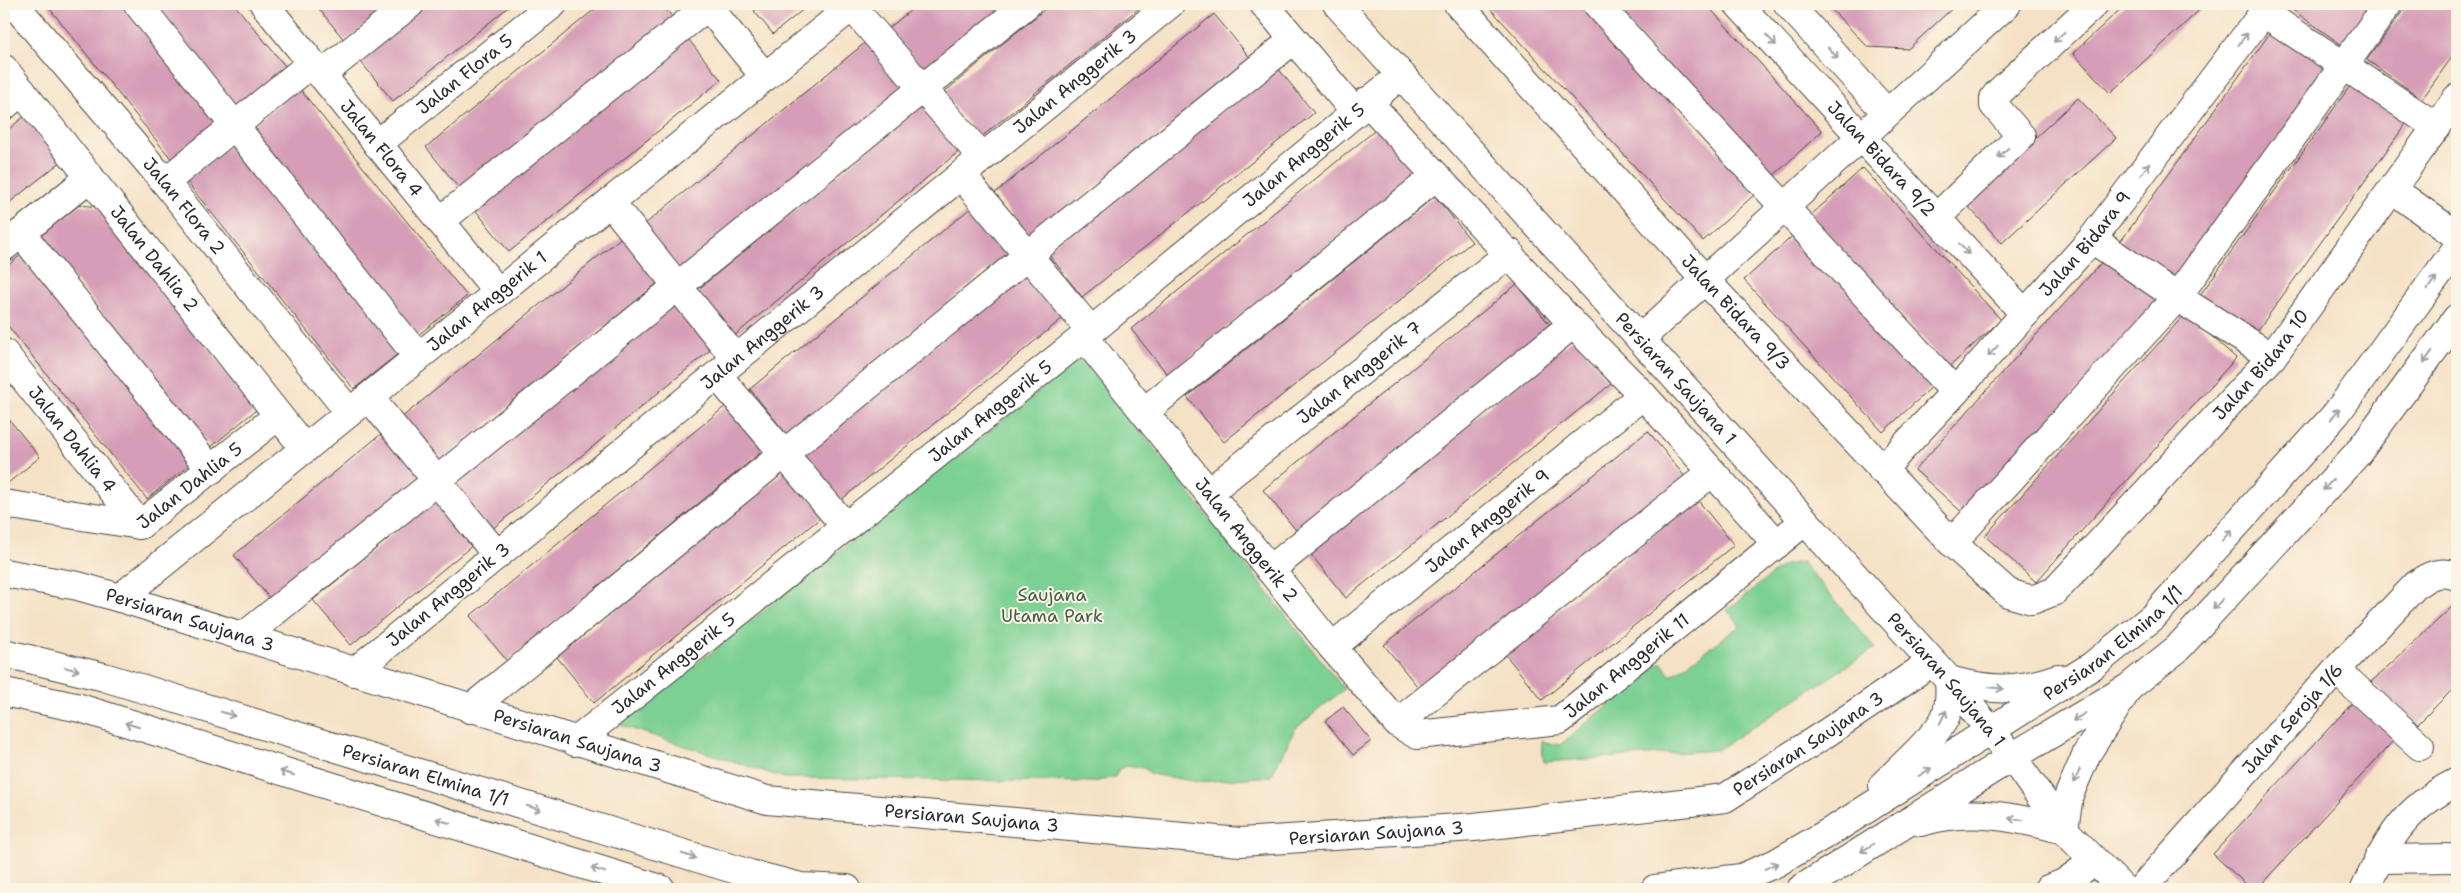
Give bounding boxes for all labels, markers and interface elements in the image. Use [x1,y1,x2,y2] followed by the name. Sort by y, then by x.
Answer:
[1008,24,1142,139] street label: Jalan Anggerik 3
[411,29,518,120] street label: Jalan Flora 5
[2052,31,2065,43] one-way arrow
[1765,33,1777,46] one-way arrow
[2238,33,2249,46] one-way arrow
[1827,46,1838,59] one-way arrow
[335,95,428,202] street label: Jalan Flora 4
[1822,96,1941,222] street label: Jalan Bidara 9/2
[1238,98,1370,213] street label: Jalan Anggerik 5
[1997,147,2009,159] one-way arrow
[137,152,230,260] street label: Jalan Flora 2
[2140,163,2151,176] one-way arrow
[2034,186,2136,302] street label: Jalan Bidara 9
[105,201,204,317] street label: Jalan Dahlia 2
[1958,242,1970,255] one-way arrow
[422,246,552,357] street label: Jalan Anggerik 1
[1676,250,1795,375] street label: Jalan Bidara 9/3
[2427,276,2437,290] one-way arrow
[696,280,829,395] street label: Jalan Anggerik 3
[2207,305,2314,425] street label: Jalan Bidara 10
[1610,307,1742,450] street label: Persiaran Saujana 1
[1292,316,1427,430] street label: Jalan Anggerik 7
[1987,344,1998,357] one-way arrow
[2423,350,2434,363] one-way arrow
[924,355,1057,468] street label: Jalan Anggerik 5
[23,381,122,497] street label: Jalan Dahlia 4
[2330,407,2341,420] one-way arrow
[132,437,247,535] street label: Jalan Dahlia 5
[1420,464,1554,579] street label: Jalan Anggerik 9
[1189,473,1304,607] street label: Jalan Anggerik 2
[2322,478,2334,491] one-way arrow
[2221,528,2233,541] one-way arrow
[382,537,515,652] street label: Jalan Anggerik 3
[2038,580,2188,706] street label: Persiaran Elmina 1/1
[103,582,277,657] street label: Persiaran Saujana 3
[1001,583,1103,628] park label: Saujana Utama Park
[2212,598,2224,611] one-way arrow
[607,607,740,720] street label: Jalan Anggerik 5
[1882,607,2011,752] street label: Persiaran Saujana 1
[1559,608,1694,724] street label: Jalan Anggerik 11
[2237,658,2348,779] street label: Jalan Seroja 1/6
[63,664,79,674] one-way arrow
[1988,684,2004,693] one-way arrow
[1728,686,1888,802] street label: Persiaran Saujana 3
[490,703,665,778] street label: Persiaran Saujana 3
[1939,709,1949,724] one-way arrow
[219,710,235,720] one-way arrow
[2073,713,2087,723] one-way arrow
[125,719,141,729] one-way arrow
[339,738,512,812] street label: Persiaran Elmina 1/1
[1917,767,1931,777] one-way arrow
[280,768,296,777] one-way arrow
[2072,768,2081,783] one-way arrow
[883,798,1060,838] street label: Persiaran Saujana 3
[525,804,541,813] one-way arrow
[2009,814,2025,824] one-way arrow
[435,816,451,826] one-way arrow
[1288,816,1464,851] street label: Persiaran Saujana 3
[1860,844,1874,854] one-way arrow
[681,851,697,861] one-way arrow
[1763,860,1778,870] one-way arrow
[590,864,606,874] one-way arrow

